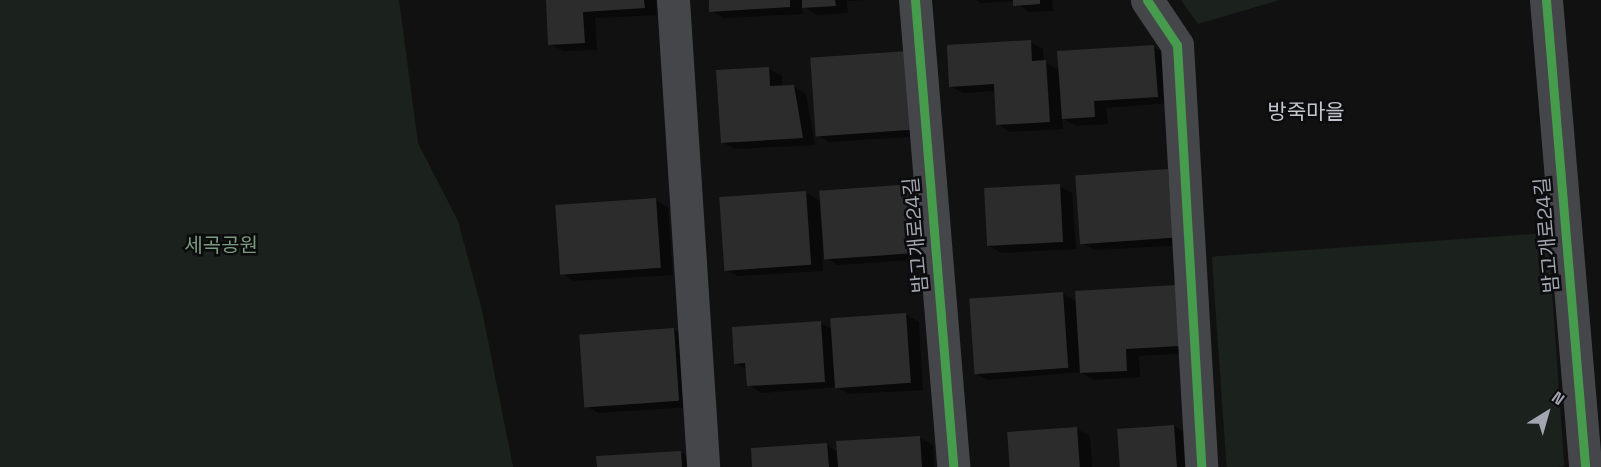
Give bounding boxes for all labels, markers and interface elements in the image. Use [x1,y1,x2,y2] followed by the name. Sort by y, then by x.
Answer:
[1267,99,1345,125] district label: 방죽마을
[899,176,933,294] street label: 밤고개로24길
[1530,176,1564,294] street label: 밤고개로24길
[184,233,258,257] park label: 세곡공원
[1517,383,1577,443] north arrow
[1548,387,1569,410] text: N

